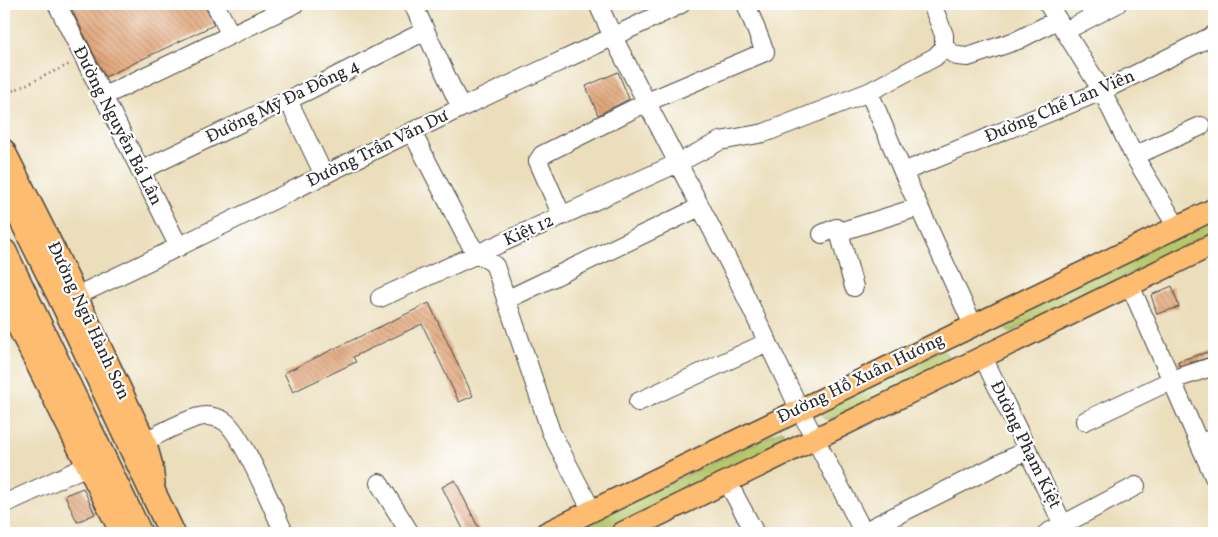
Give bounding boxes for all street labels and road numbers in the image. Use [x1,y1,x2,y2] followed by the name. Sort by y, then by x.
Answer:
[66,42,168,210] street label: Đường Nguyễn Bá Lân
[202,54,364,150] street label: Đường Mỹ Đa Đông 4
[981,64,1139,150] street label: Đường Chế Lan Viên
[303,104,453,194] street label: Đường Trần Văn Dư
[500,209,558,253] street label: Kiệt 12
[40,238,136,404] street label: Đường Ngũ Hành Sơn
[773,328,949,430] street label: Đường Hồ Xuân Hương
[983,377,1067,513] street label: Đường Phạm Kiệt

